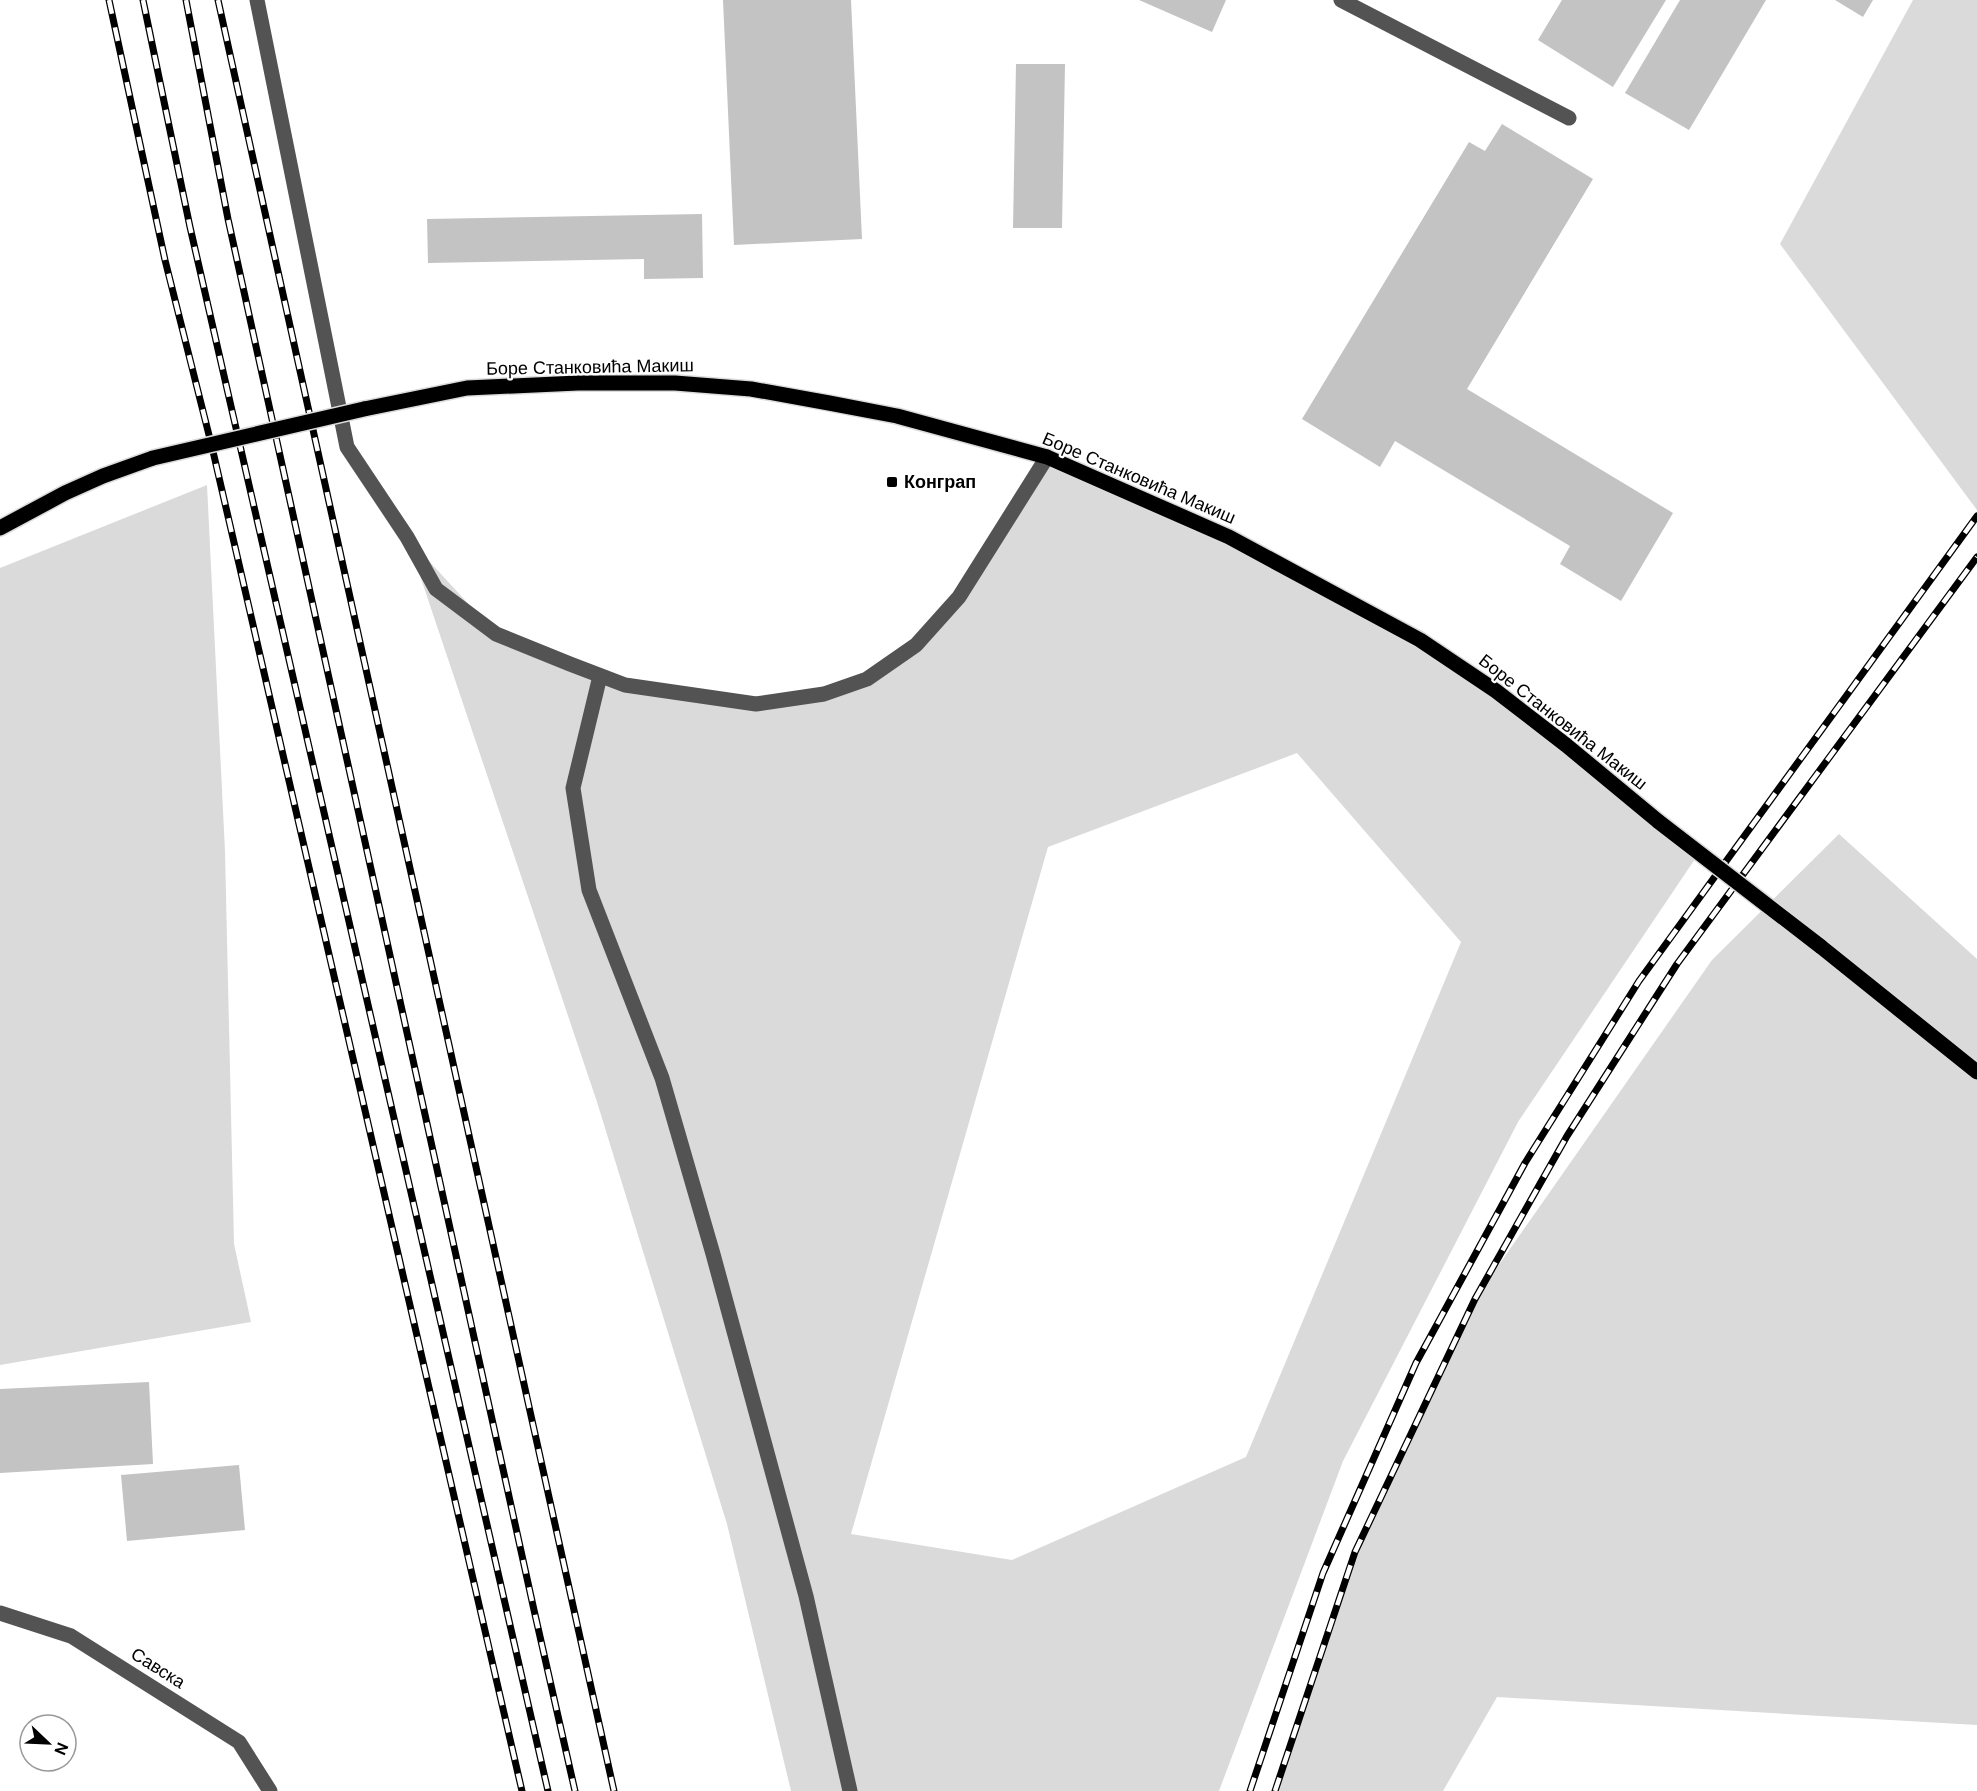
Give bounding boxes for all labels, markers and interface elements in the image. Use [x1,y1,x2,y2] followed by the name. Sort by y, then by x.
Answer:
[486,353,694,381] street label: Боре Станковића Макиш
[1039,426,1239,530] street label: Боре Станковића Макиш
[904,470,976,494] place label: Конграп
[885,475,899,489] marker: Конграп
[1474,649,1652,795] street label: Боре Станковића Макиш
[126,1642,191,1695] street label: Савска
[18,1713,78,1773] north arrow
[49,1739,73,1758] text: N

